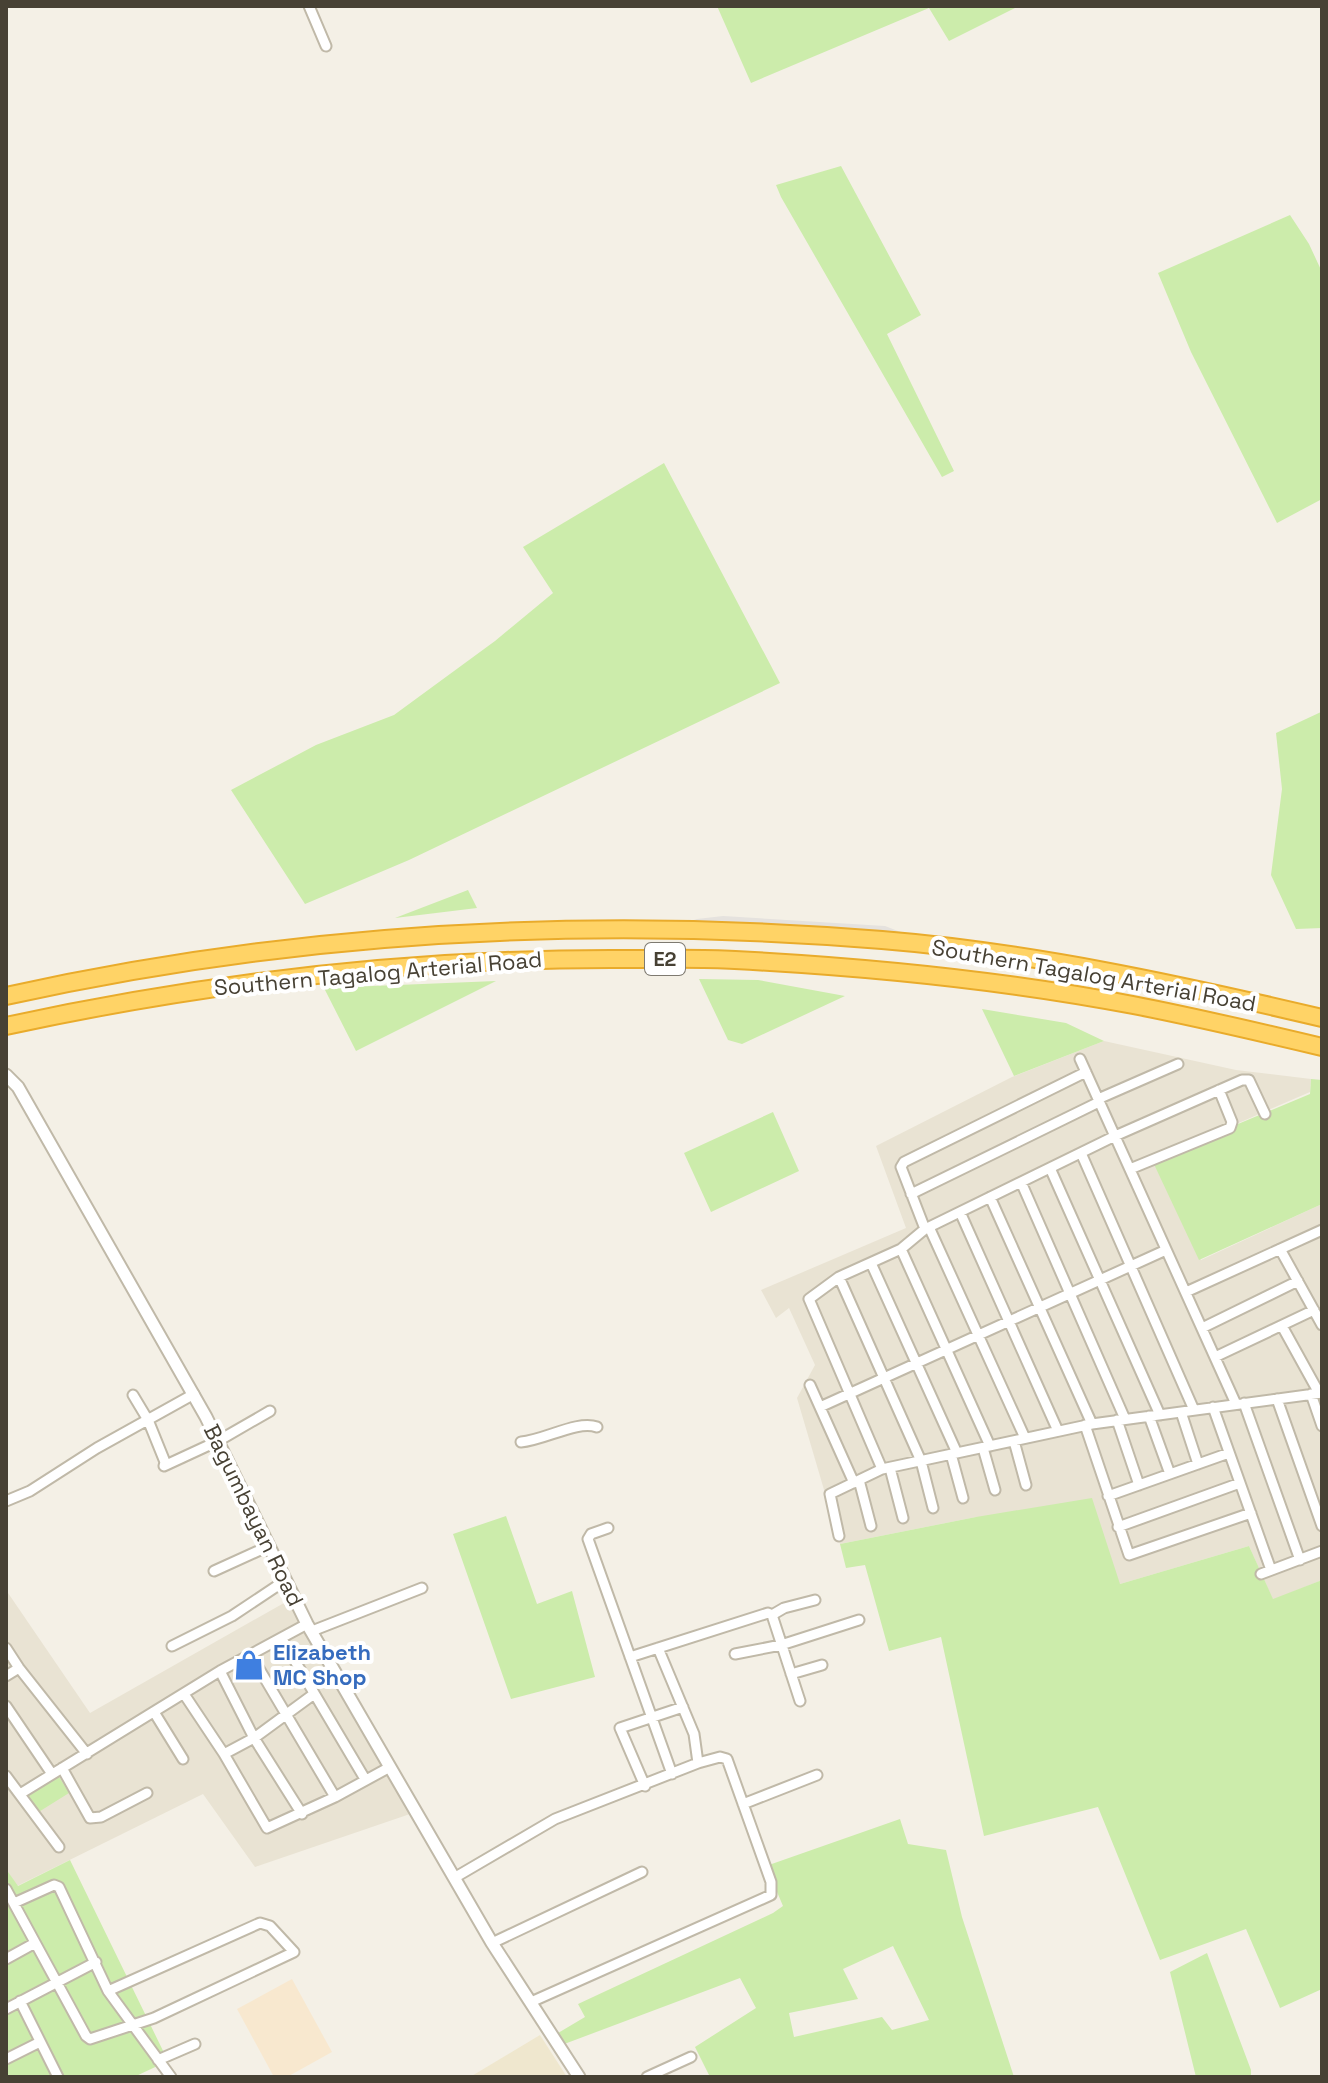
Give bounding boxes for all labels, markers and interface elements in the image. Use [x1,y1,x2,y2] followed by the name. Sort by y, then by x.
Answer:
[930,933,1258,1017] street label: Southern Tagalog Arterial Road
[645,943,685,975] road number: E2
[213,945,543,1001] street label: Southern Tagalog Arterial Road
[198,1419,310,1611] street label: Bagumbayan Road
[273,1638,371,1691] place label: Elizabeth MC Shop
[232,1648,266,1682] shop icon: Elizabeth MC Shop

